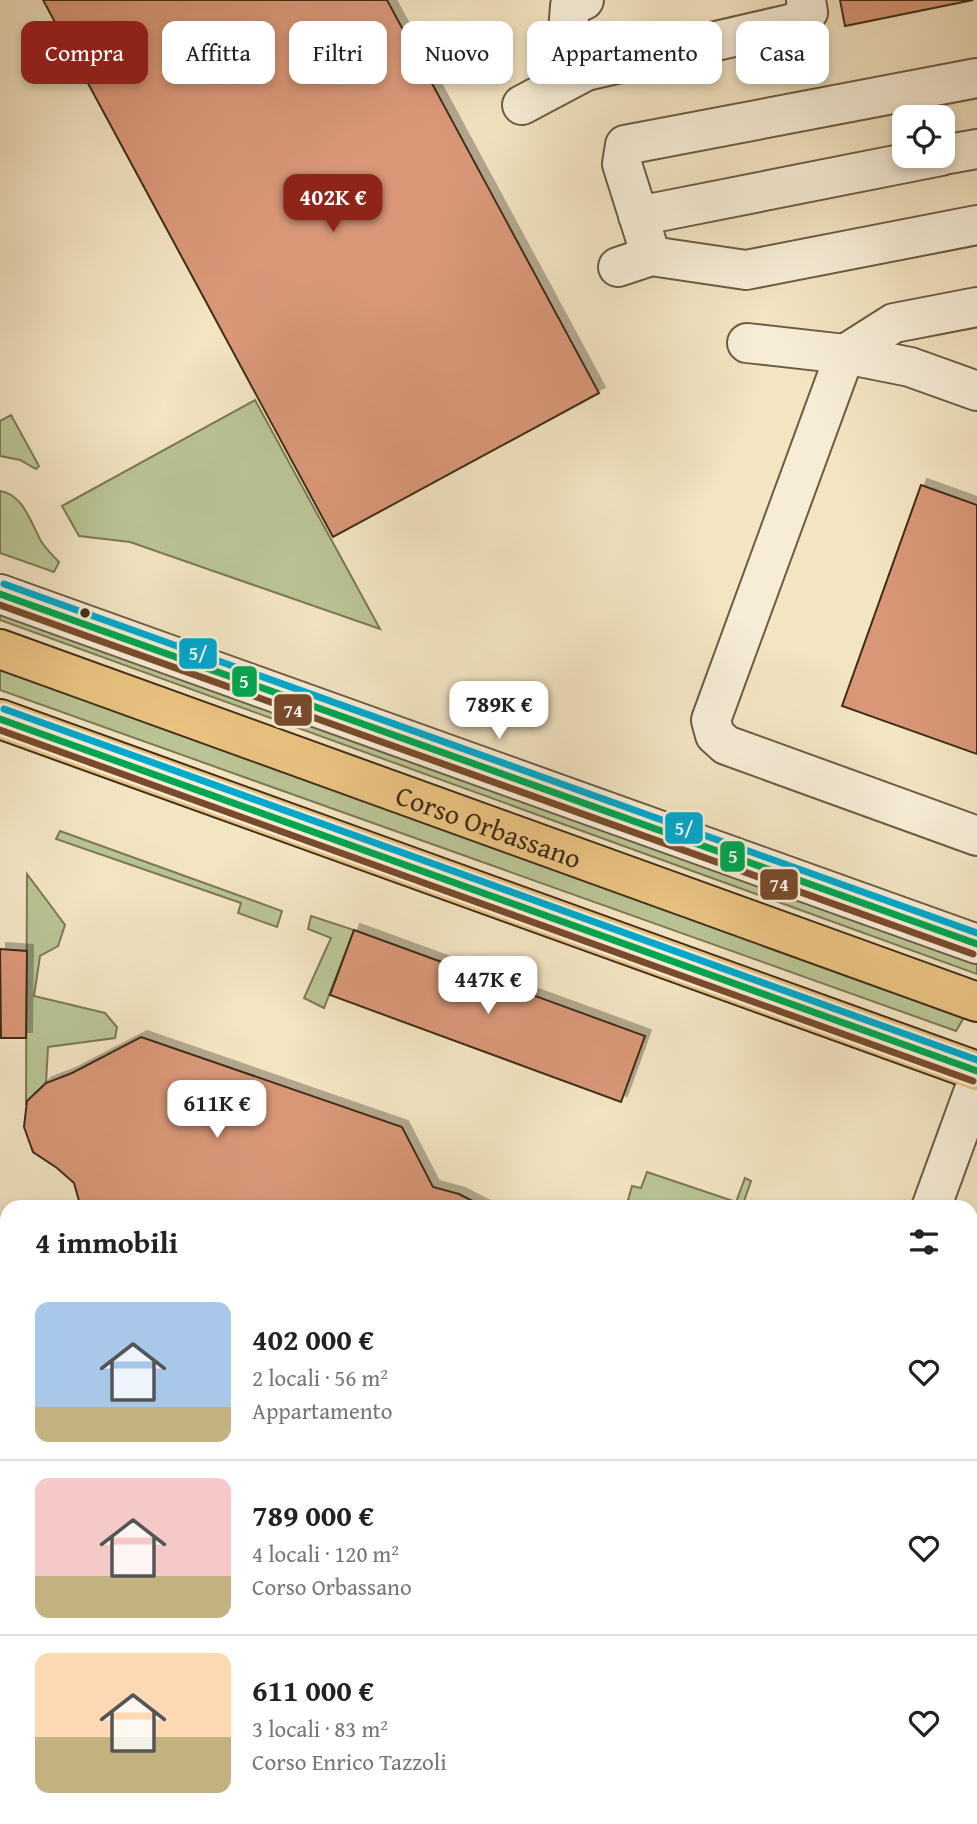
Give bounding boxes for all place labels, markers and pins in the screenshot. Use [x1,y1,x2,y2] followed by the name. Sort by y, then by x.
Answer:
[276,174,390,234] pin: 402K €
[78,606,92,620] unlabelled marker
[442,682,556,741] pin: 789K €
[431,956,545,1016] pin: 447K €
[160,1080,274,1140] pin: 611K €

